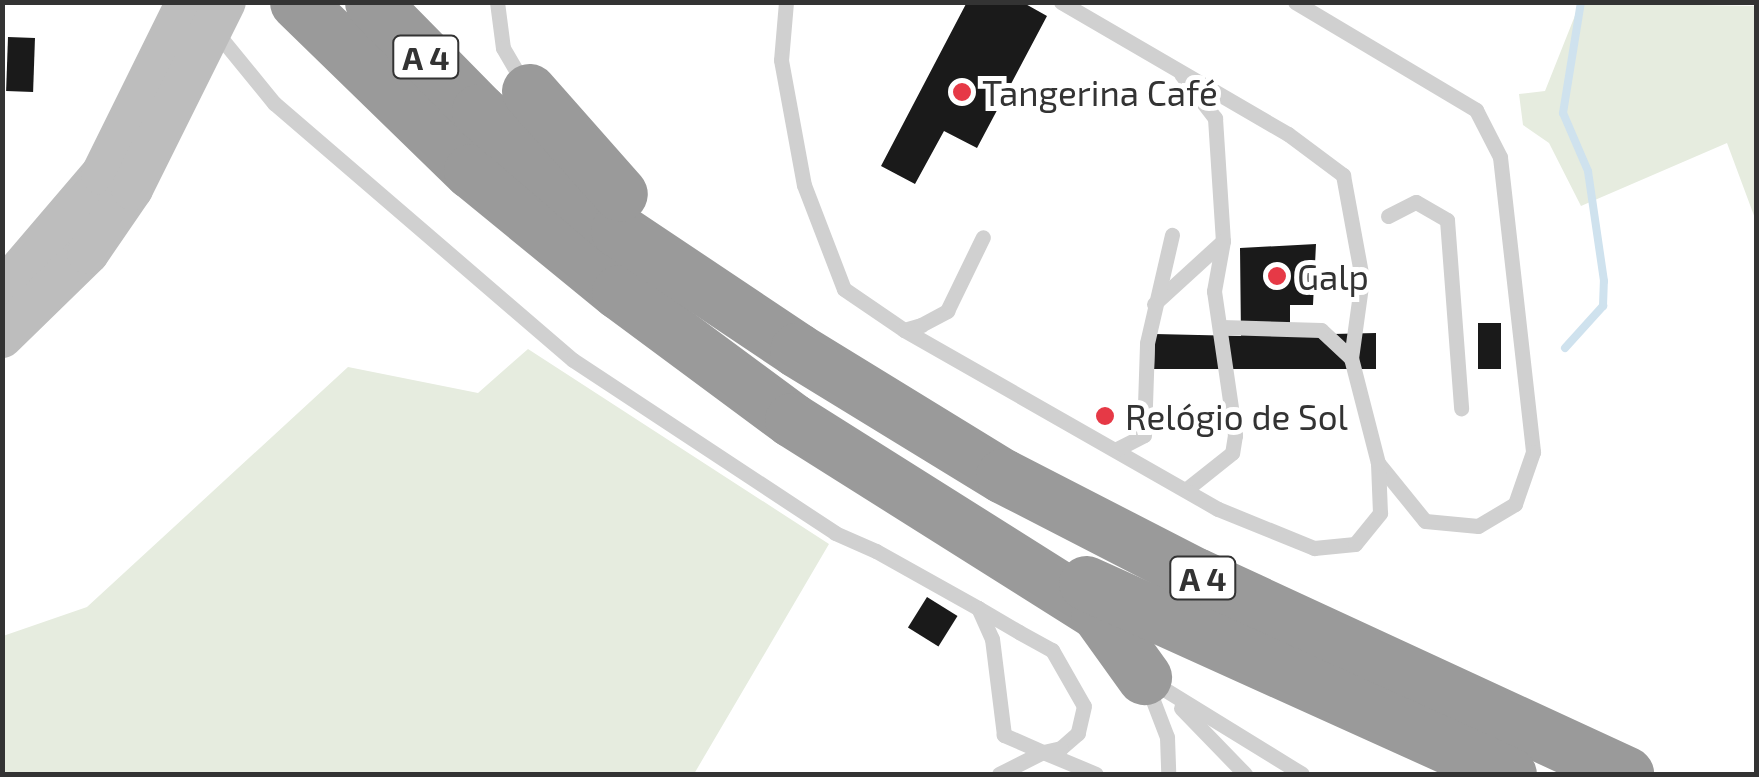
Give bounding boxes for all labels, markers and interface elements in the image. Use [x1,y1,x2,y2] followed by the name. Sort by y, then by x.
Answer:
[391,30,461,84] road number: A 4
[982,71,1218,113] place label: Tangerina Café
[951,81,973,103] marker: Tangerina Café
[1297,255,1369,297] place label: Galp
[1266,265,1288,287] marker: Galp
[1125,395,1348,437] place label: Relógio de Sol
[1094,405,1116,427] marker: Relógio de Sol
[1168,551,1238,605] road number: A 4

